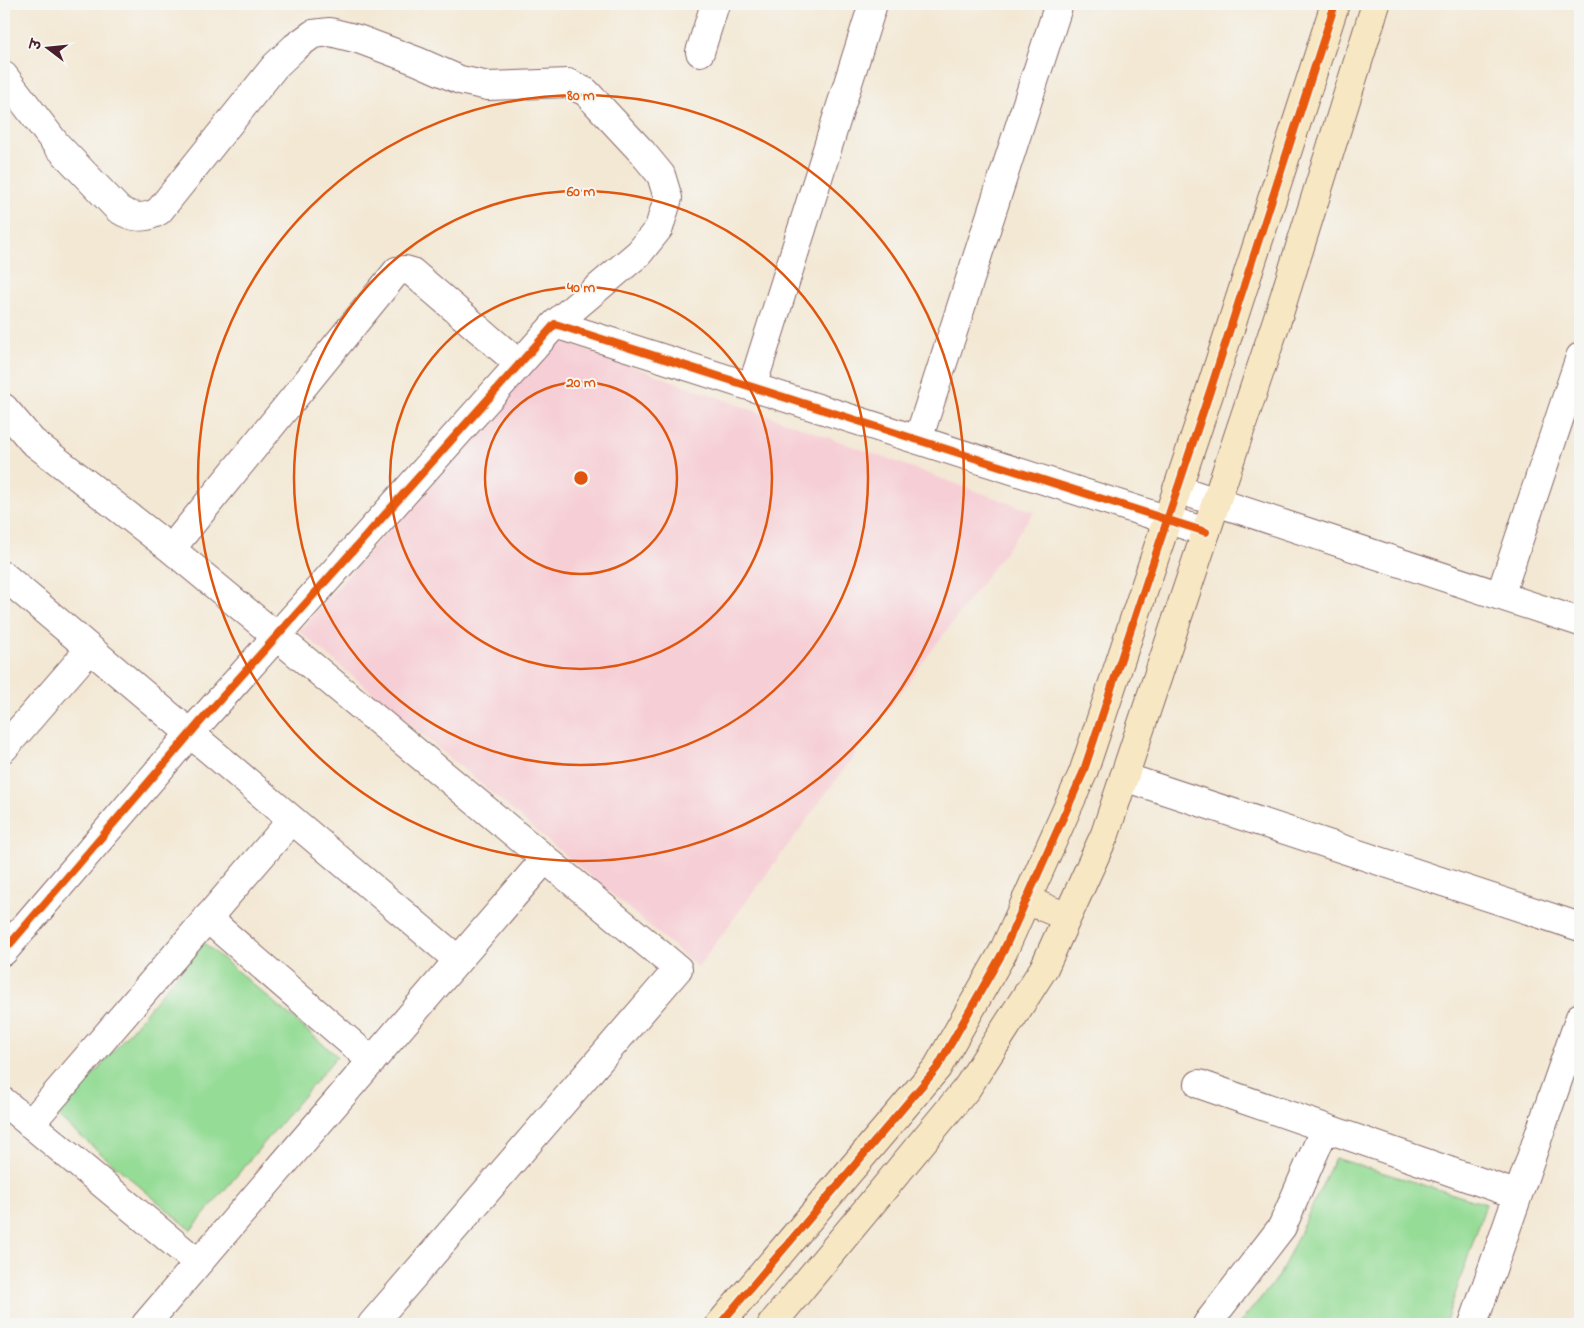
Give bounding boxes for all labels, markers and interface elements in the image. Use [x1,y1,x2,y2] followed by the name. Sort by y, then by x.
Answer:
[22,22,72,72] north arrow
[25,36,49,54] text: उ
[566,85,595,107] text: 80 m
[566,181,596,203] text: 60 m
[566,277,595,299] text: 40 m
[565,372,596,394] text: 20 m
[572,469,590,487] centre of rings

